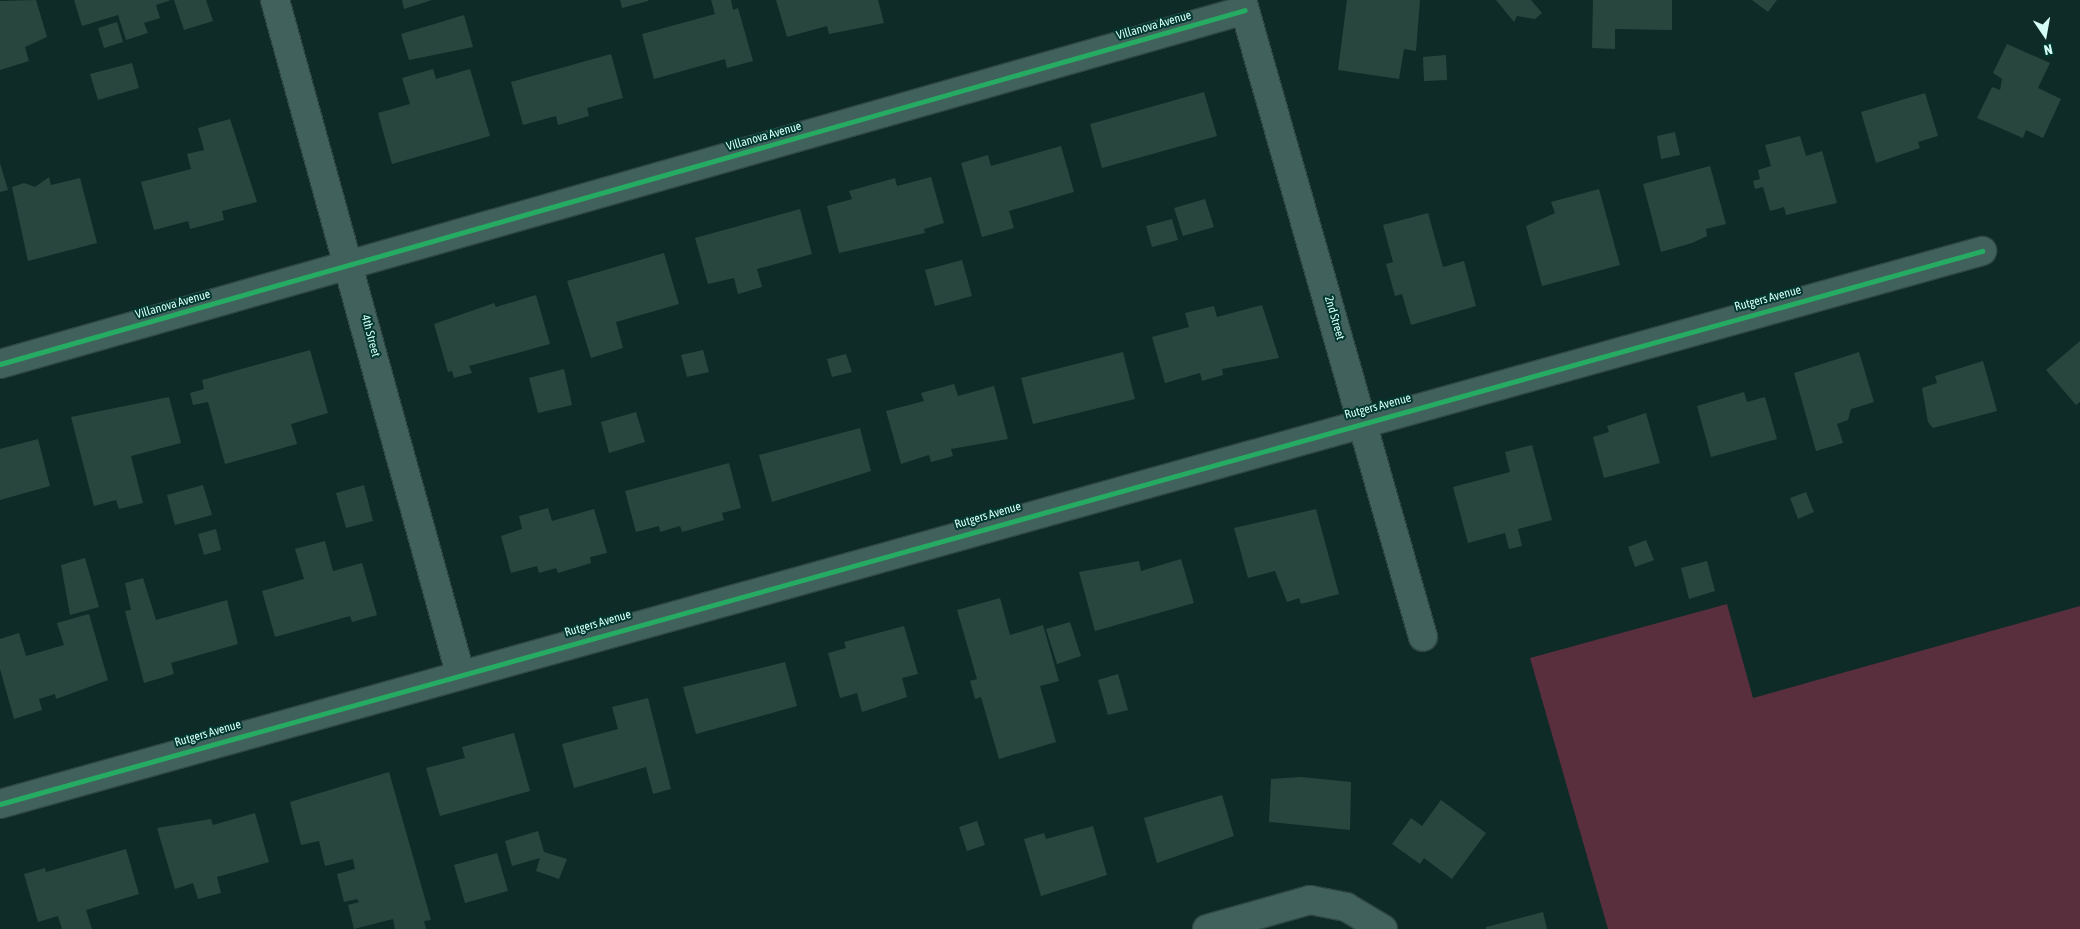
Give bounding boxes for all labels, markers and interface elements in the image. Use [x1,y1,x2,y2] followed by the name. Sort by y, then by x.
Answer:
[1115,8,1193,44] street label: Villanova Avenue
[2020,10,2070,60] north arrow
[2042,41,2054,58] text: N
[725,119,803,155] street label: Villanova Avenue
[1733,283,1803,315] street label: Rutgers Avenue
[134,287,212,323] street label: Villanova Avenue
[1321,294,1347,342] street label: 2nd Street
[357,313,383,359] street label: 4th Street
[1343,391,1413,423] street label: Rutgers Avenue
[953,500,1023,532] street label: Rutgers Avenue
[563,608,633,640] street label: Rutgers Avenue
[173,718,243,750] street label: Rutgers Avenue

